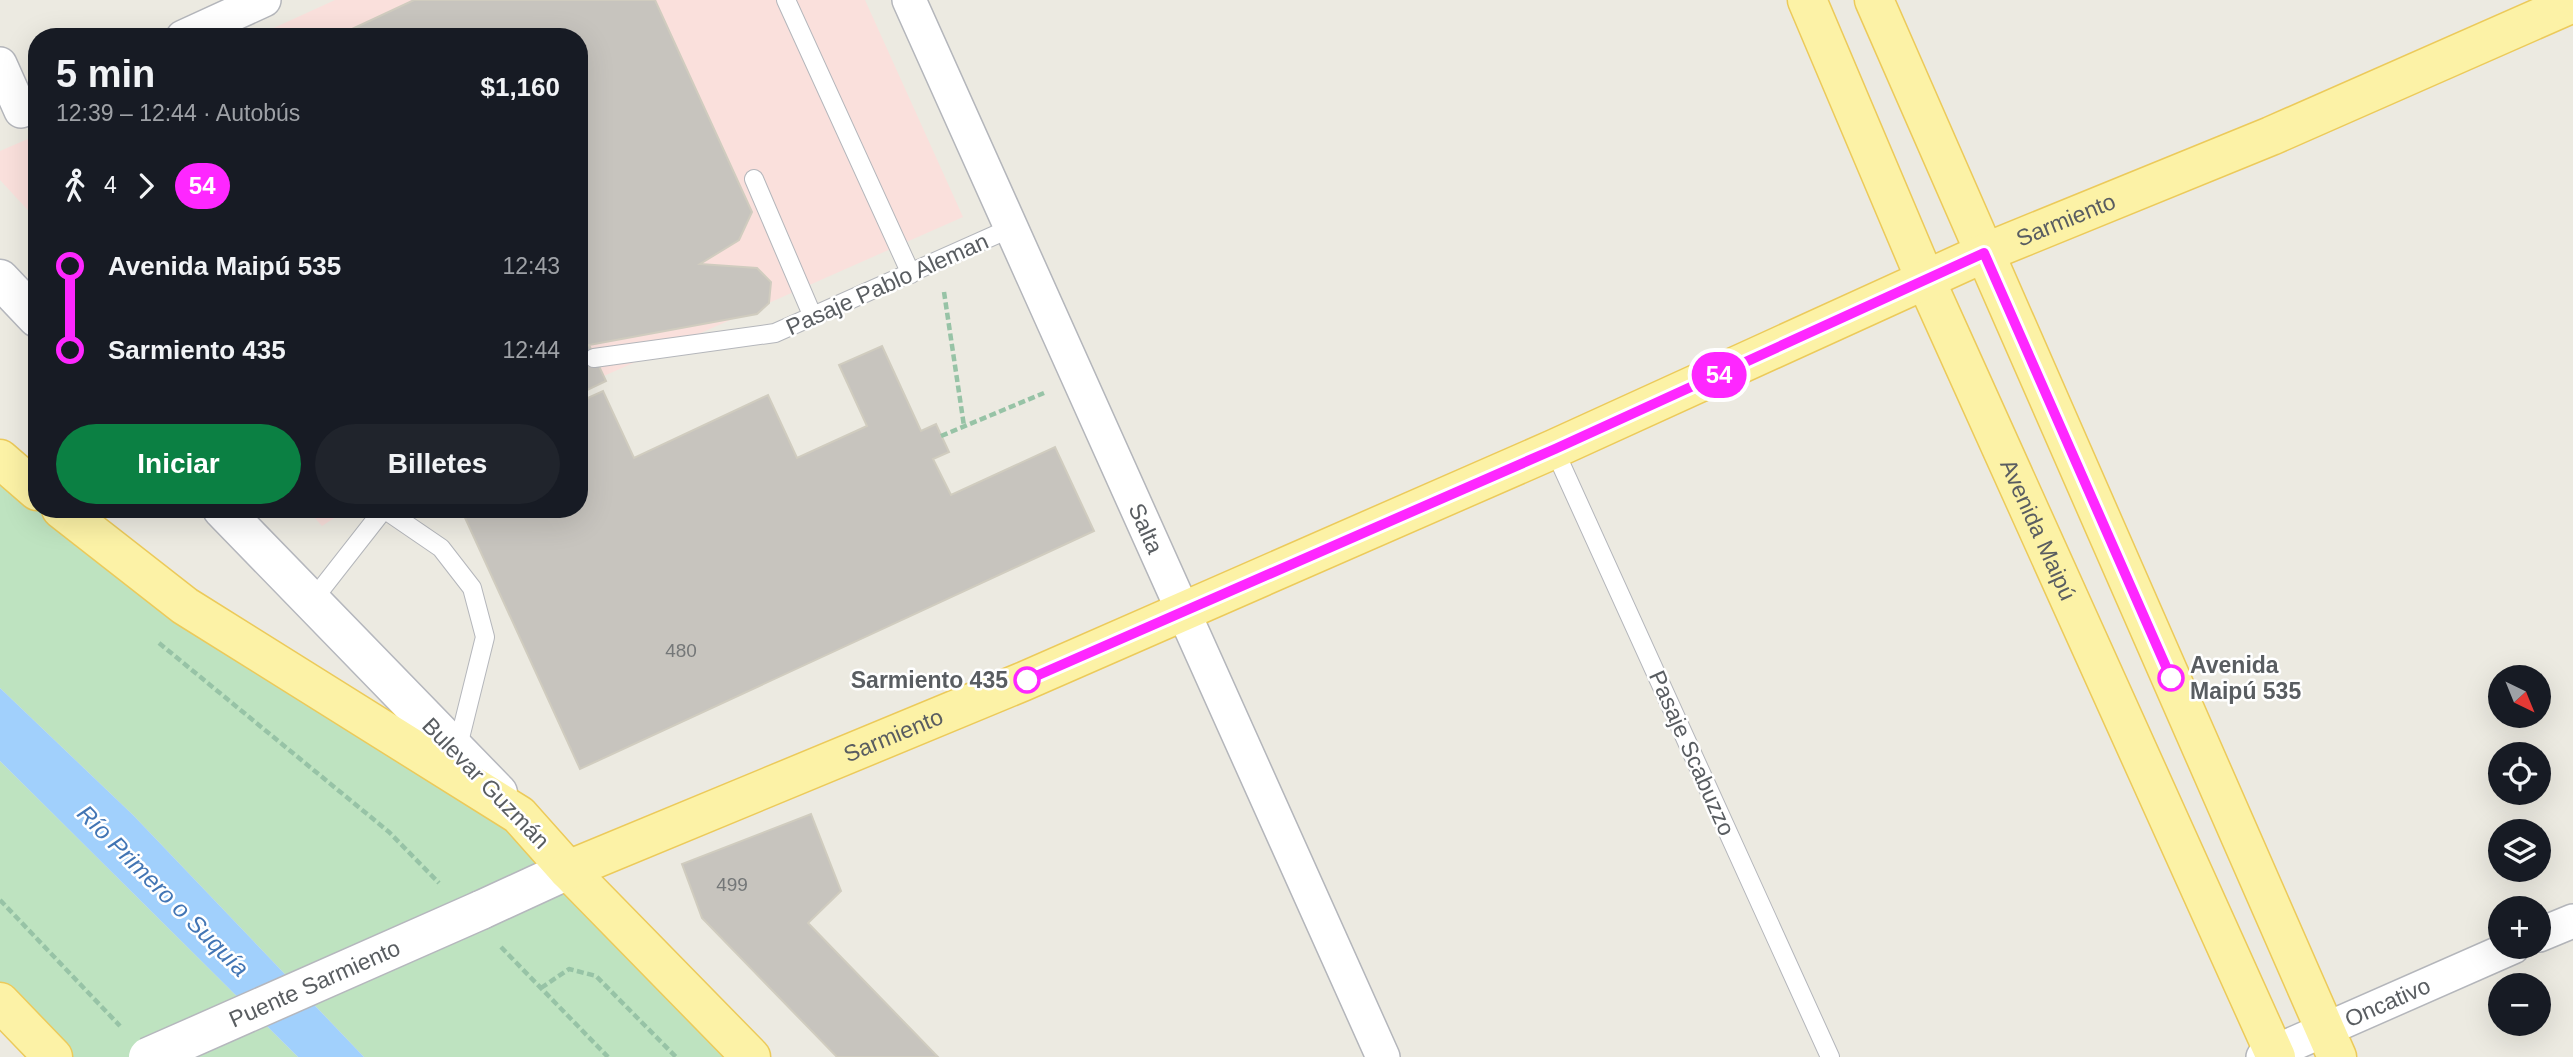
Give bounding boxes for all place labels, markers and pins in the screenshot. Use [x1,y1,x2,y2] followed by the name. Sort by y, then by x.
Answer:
[2190,652,2301,704] place label: Avenida Maipú 535
[2158,665,2184,691] marker: Avenida Maipú 535
[851,667,1008,693] place label: Sarmiento 435
[1014,667,1040,693] marker: Sarmiento 435

